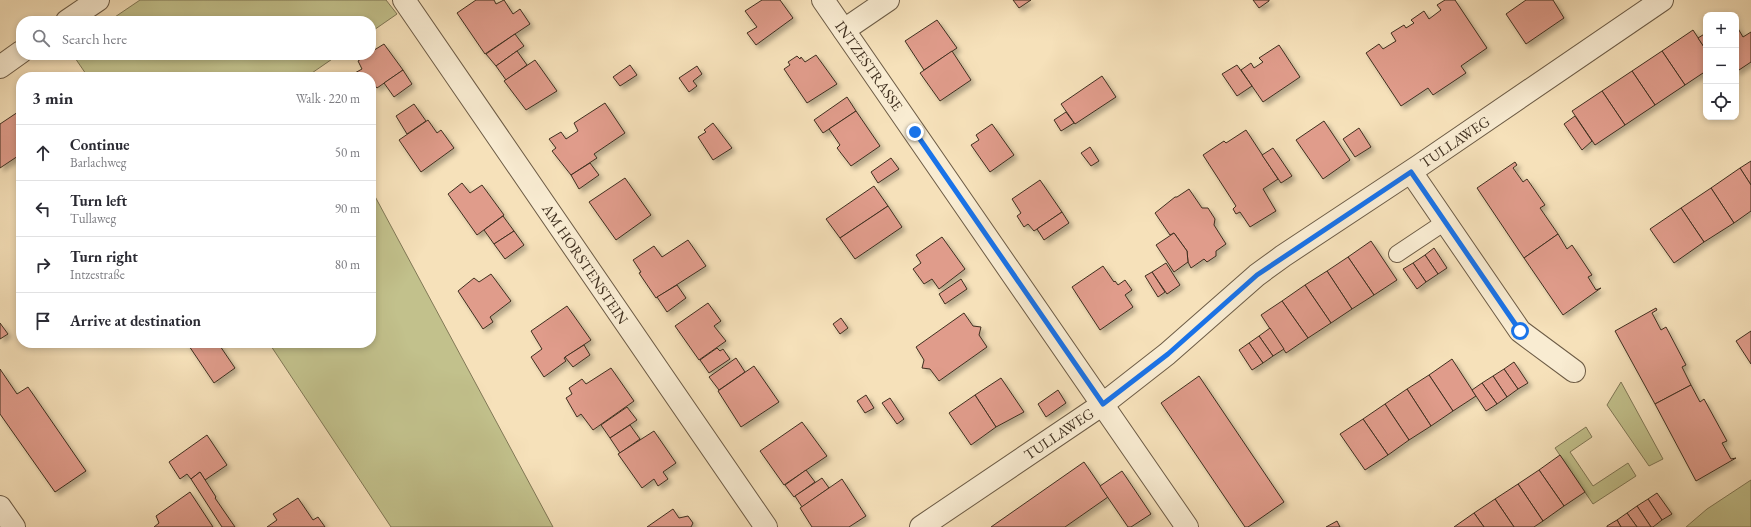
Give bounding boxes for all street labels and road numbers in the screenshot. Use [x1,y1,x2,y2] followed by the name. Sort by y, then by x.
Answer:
[831,17,908,115] street label: INTZESTRASSE
[1416,111,1493,172] street label: TULLAWEG
[538,199,633,328] street label: AM HORSTENSTEIN
[1020,403,1097,464] street label: TULLAWEG

